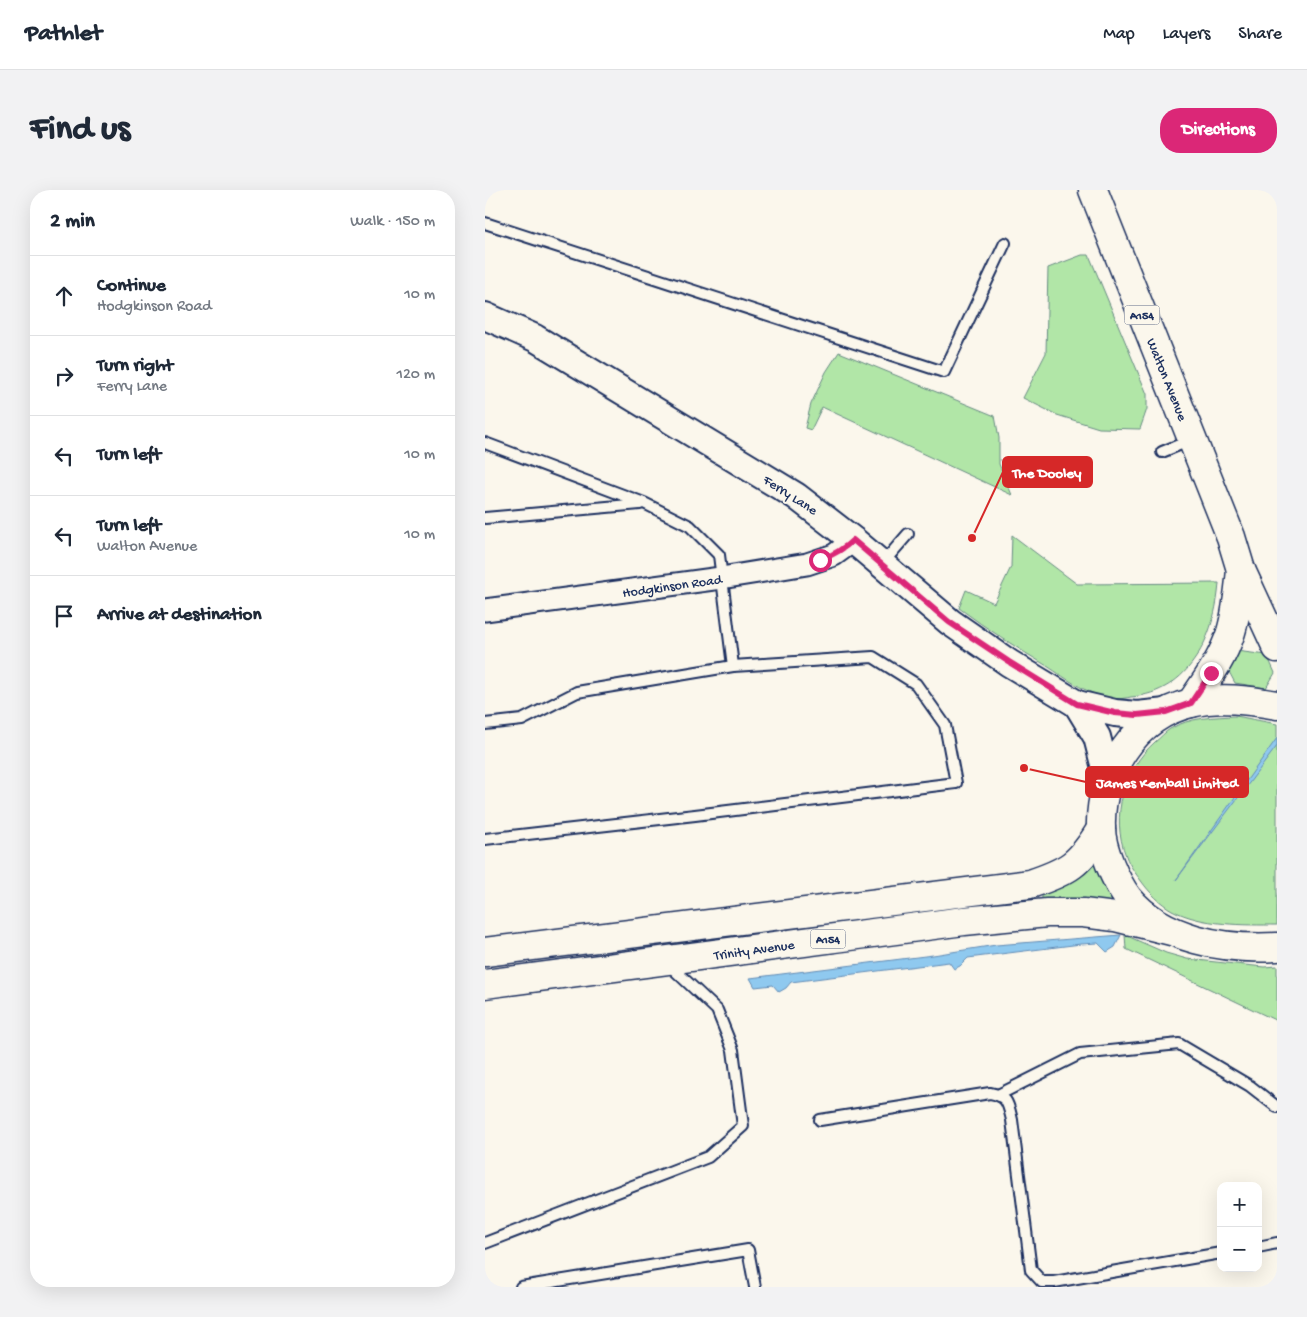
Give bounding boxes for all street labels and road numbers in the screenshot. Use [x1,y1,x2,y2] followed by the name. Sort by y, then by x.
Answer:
[1125,306,1159,324] road number: A154
[1141,336,1190,425] street label: Walton Avenue
[758,472,821,520] street label: Ferry Lane
[621,572,725,603] street label: Hodgkinson Road
[811,930,845,949] road number: A154
[712,937,796,966] street label: Trinity Avenue

